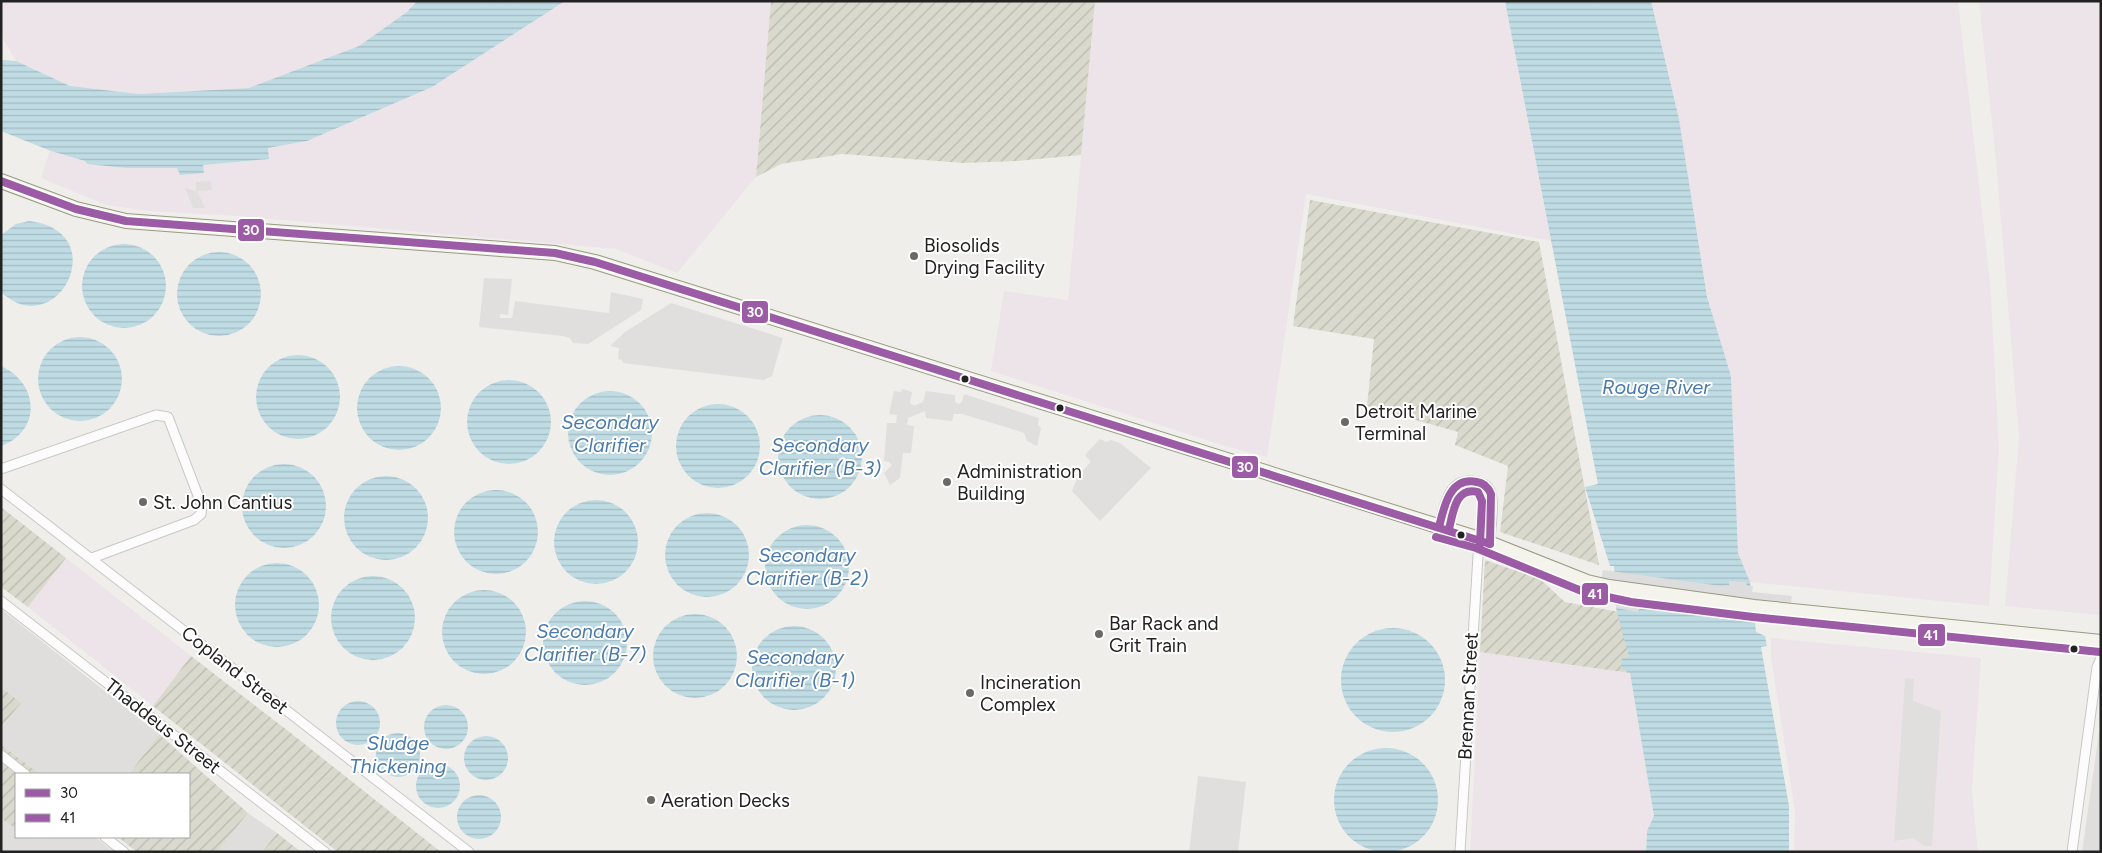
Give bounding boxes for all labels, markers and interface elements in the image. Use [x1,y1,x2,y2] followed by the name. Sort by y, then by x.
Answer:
[237,218,265,242] line badge: 30
[243,222,259,239] text: 30
[924,234,1045,279] place label: Biosolids Drying Facility
[908,250,920,262] marker: Biosolids Drying Facility
[741,300,769,324] line badge: 30
[747,304,763,321] text: 30
[960,374,970,384] unlabelled marker
[1602,375,1711,399] water label: Rouge River
[1355,400,1477,445] place label: Detroit Marine Terminal
[1055,403,1065,413] unlabelled marker
[561,410,660,457] water label: Secondary Clarifier
[1339,416,1351,428] marker: Detroit Marine Terminal
[759,433,881,480] water label: Secondary Clarifier (B-3)
[1231,455,1259,479] line badge: 30
[1237,459,1253,476] text: 30
[957,460,1082,505] place label: Administration Building
[941,476,953,488] marker: Administration Building
[153,491,292,514] place label: St. John Cantius
[137,496,149,508] marker: St. John Cantius
[1456,530,1466,540] unlabelled marker
[746,543,868,590] water label: Secondary Clarifier (B-2)
[1581,582,1609,606] line badge: 41
[1588,586,1602,603] text: 41
[1109,612,1219,657] place label: Bar Rack and Grit Train
[524,619,646,666] water label: Secondary Clarifier (B-7)
[177,621,293,719] street label: Copland Street
[1917,623,1946,647] line badge: 41
[1924,627,1938,644] text: 41
[1093,628,1105,640] marker: Bar Rack and Grit Train
[1453,632,1483,760] street label: Brennan Street
[2069,644,2079,654] unlabelled marker
[735,645,855,692] water label: Secondary Clarifier (B-1)
[980,671,1081,716] place label: Incineration Complex
[100,674,226,778] street label: Thaddeus Street
[964,687,976,699] marker: Incineration Complex
[350,731,447,778] water label: Sludge Thickening
[15,773,190,838] legend
[60,784,78,802] text: 30
[661,789,790,812] place label: Aeration Decks
[645,794,657,806] marker: Aeration Decks
[60,809,76,827] text: 41

